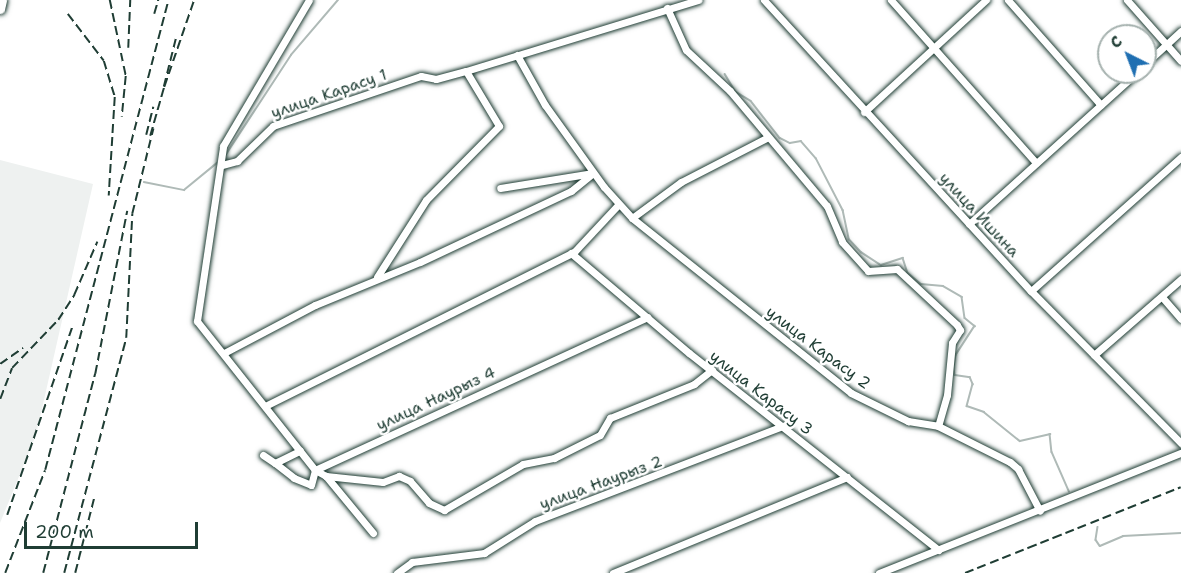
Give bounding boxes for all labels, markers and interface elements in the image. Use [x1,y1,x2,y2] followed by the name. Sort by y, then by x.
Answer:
[1097,24,1157,84] north arrow
[1105,31,1127,53] text: С
[268,65,390,123] street label: улица Карасу 1
[935,169,1023,261] street label: улица Ишина
[762,302,874,394] street label: улица Карасу 2
[705,347,817,439] street label: улица Карасу 3
[373,363,499,435] street label: улица Наурыз 4
[537,452,665,514] street label: улица Наурыз 2
[27,510,201,548] scale bar
[35,520,94,544] text: 200 m

